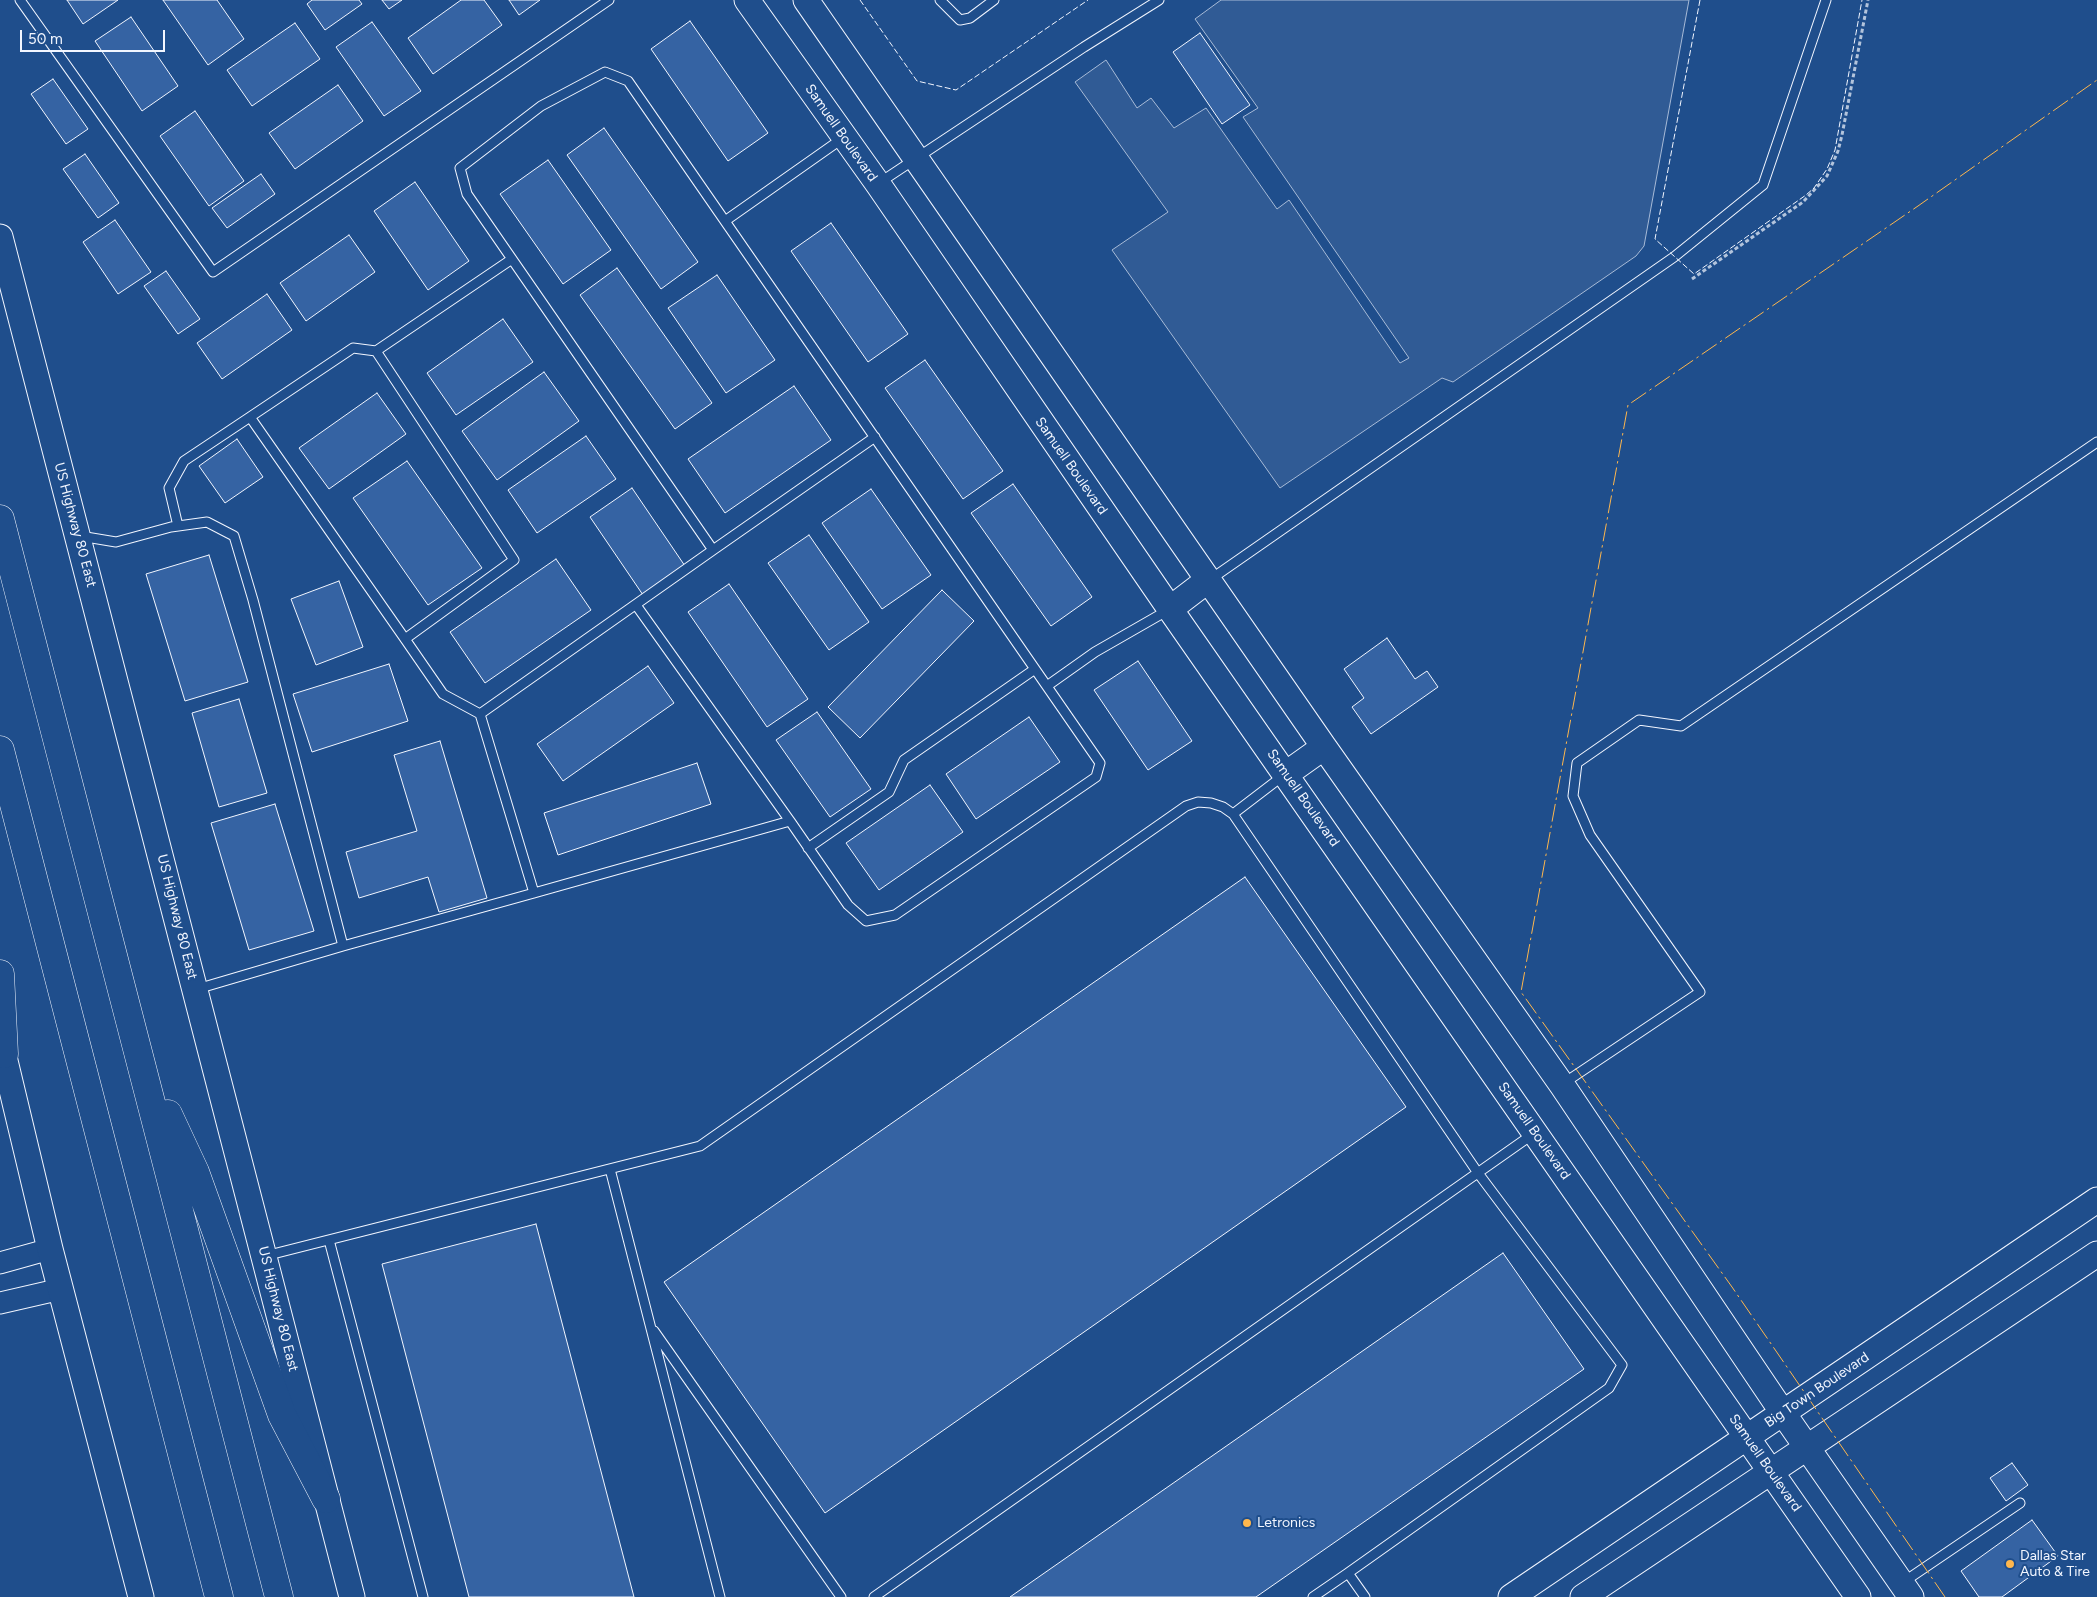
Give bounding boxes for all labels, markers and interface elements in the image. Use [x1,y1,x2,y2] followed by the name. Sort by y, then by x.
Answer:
[22,20,168,52] scale bar
[28,30,63,48] text: 50 m
[801,81,881,185] street label: Samuell Boulevard
[1031,414,1111,518] street label: Samuell Boulevard
[50,461,100,589] street label: US Highway 80 East
[1263,746,1343,850] street label: Samuell Boulevard
[153,853,201,981] street label: US Highway 80 East
[1494,1079,1574,1183] street label: Samuell Boulevard
[254,1245,302,1373] street label: US Highway 80 East
[1761,1349,1873,1431] street label: Big Town Boulevard
[1725,1411,1805,1515] street label: Samuell Boulevard
[1257,1515,1315,1531] place label: Letronics
[1241,1517,1253,1529] marker: Letronics
[2020,1548,2090,1580] place label: Dallas Star Auto & Tire
[2004,1558,2016,1570] marker: Dallas Star Auto & Tire

